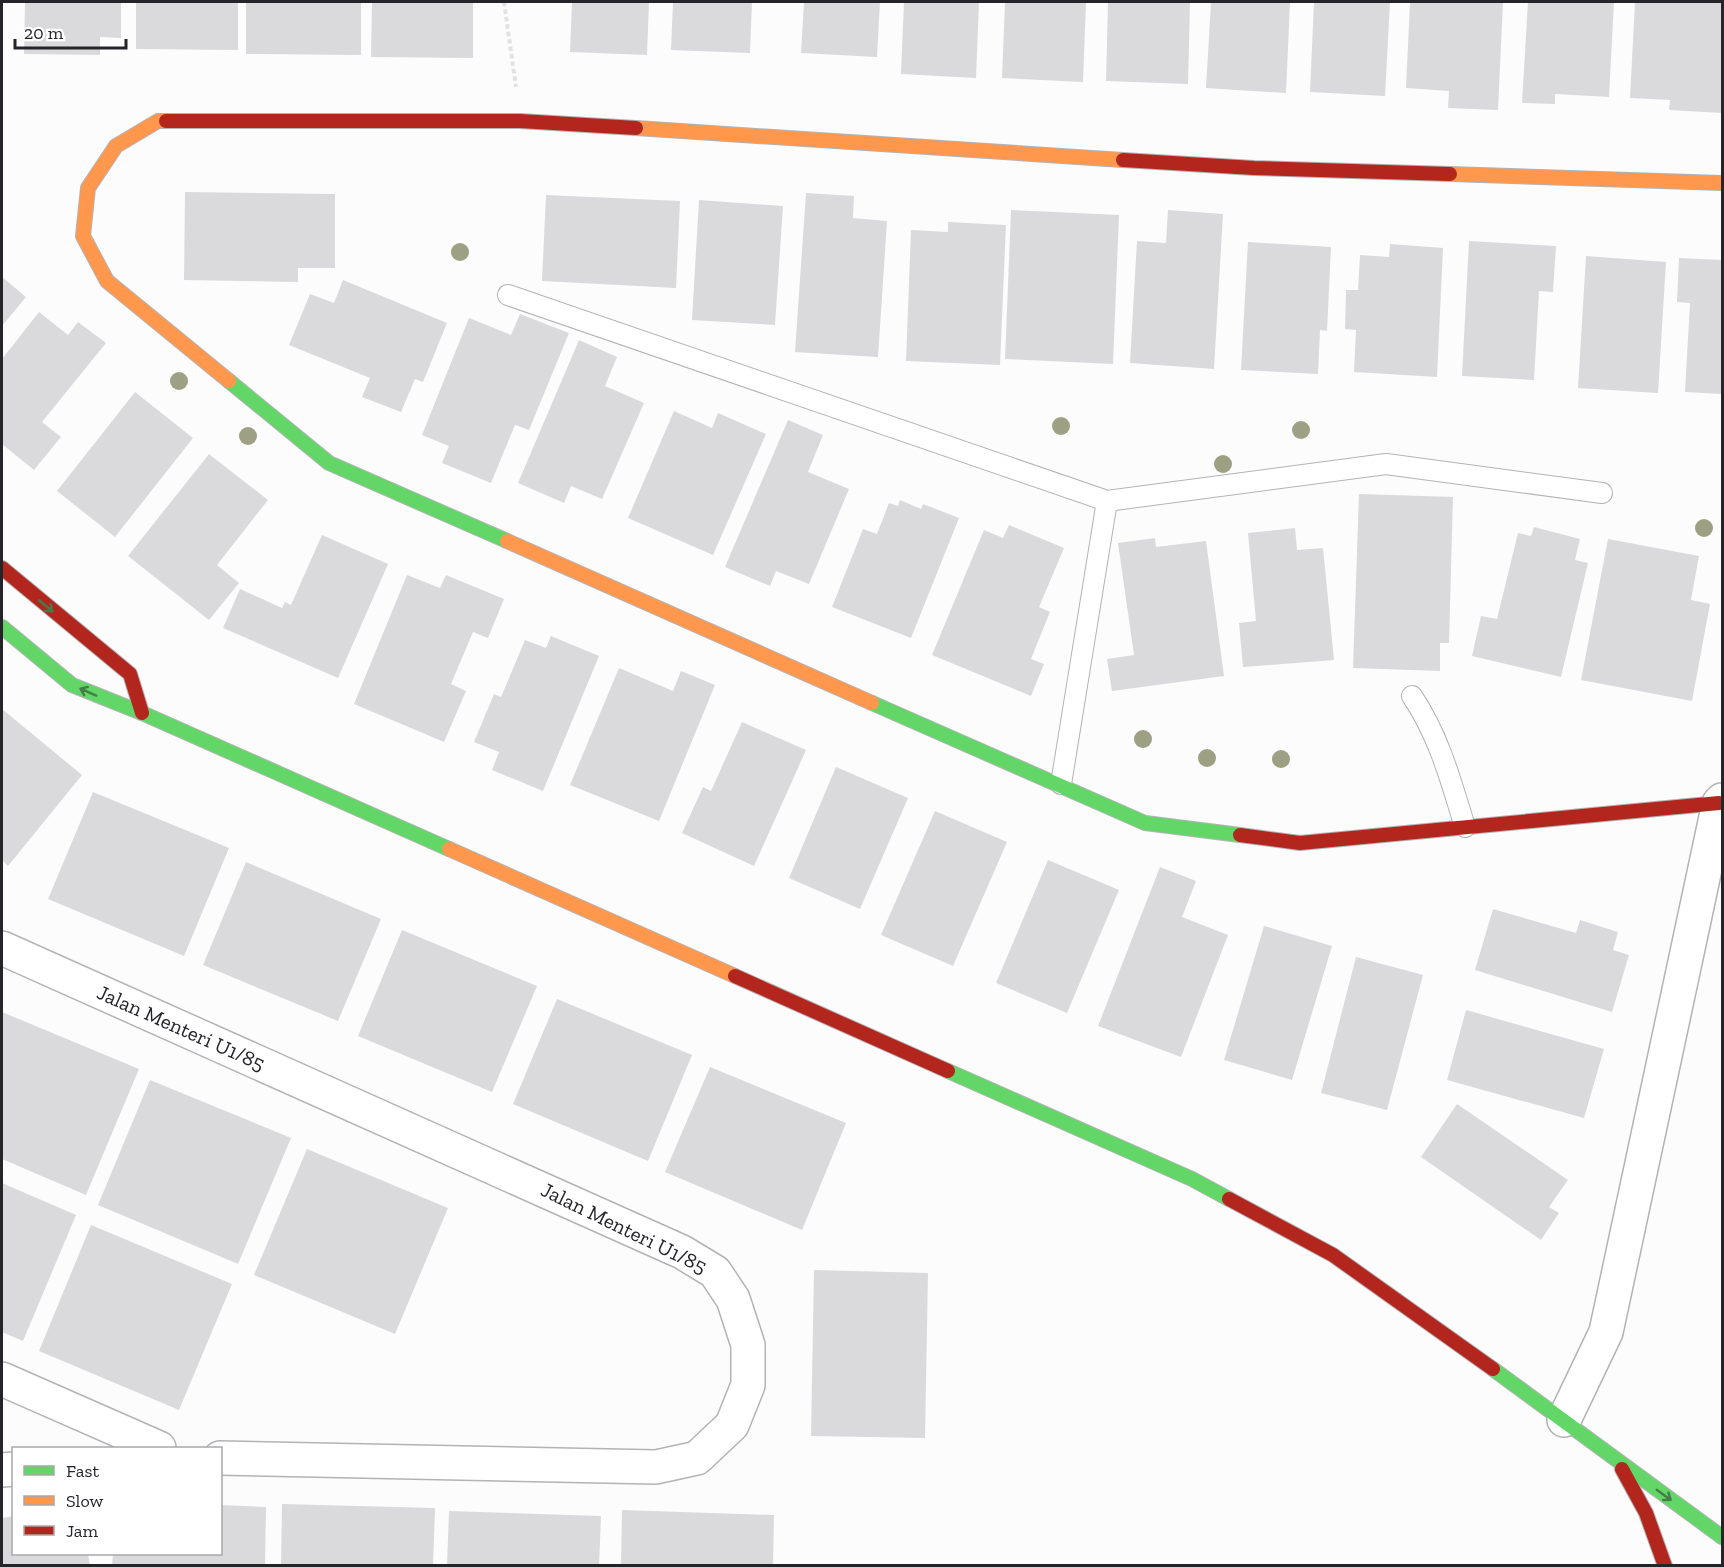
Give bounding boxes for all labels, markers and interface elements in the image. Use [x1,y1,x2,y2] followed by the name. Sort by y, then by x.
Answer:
[15,12,126,50] scale bar
[24,22,64,44] text: 20 m
[38,599,54,612] one-way arrow
[79,686,97,697] one-way arrow
[93,979,269,1076] street label: Jalan Menteri U1/85
[537,1177,711,1278] street label: Jalan Menteri U1/85
[12,1447,222,1555] legend
[66,1460,99,1482] text: Fast
[1656,1488,1672,1501] one-way arrow
[66,1490,103,1512] text: Slow
[66,1520,98,1542] text: Jam

